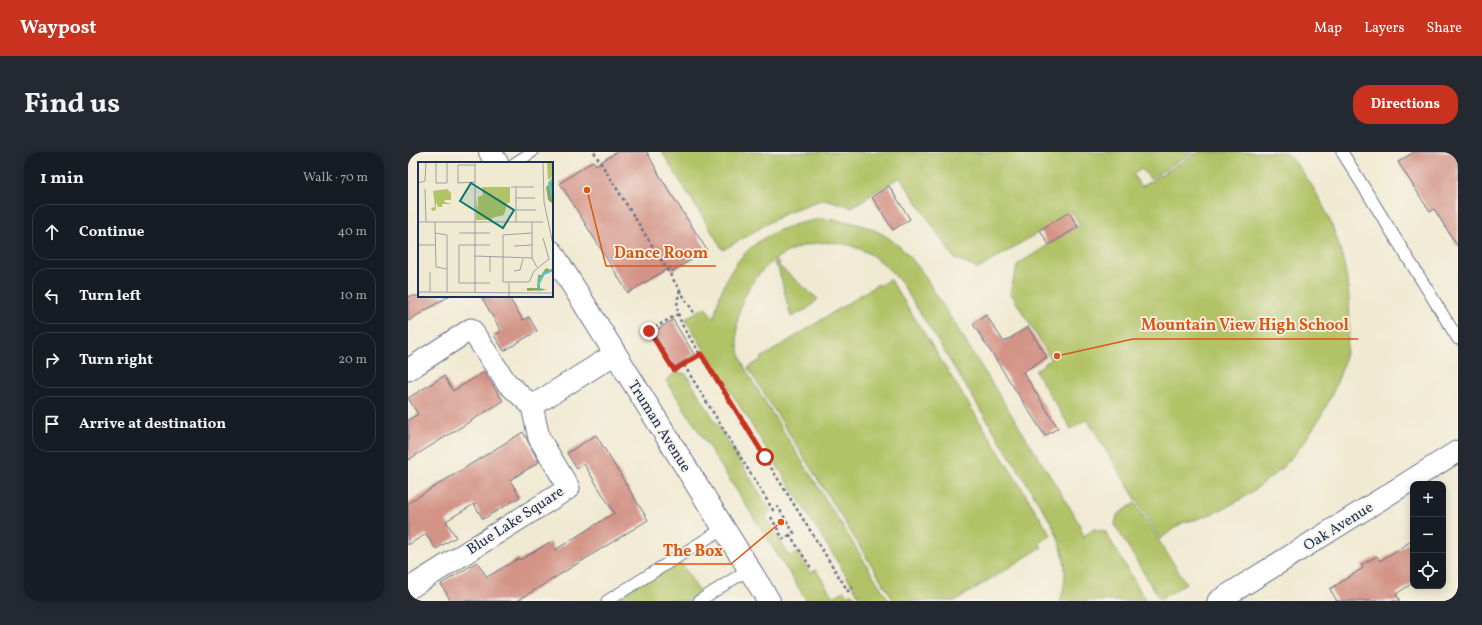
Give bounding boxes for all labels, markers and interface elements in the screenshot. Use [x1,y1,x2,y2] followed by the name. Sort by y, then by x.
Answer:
[20,15,96,41] text: Waypost
[1314,19,1342,38] text: Map
[1364,19,1404,38] text: Layers
[1426,19,1462,38] text: Share
[24,85,120,124] text: Find us
[1353,85,1458,124] button: Directions
[418,162,553,297] inset map
[40,167,84,190] text: 1 min
[303,169,368,187] text: Walk · 70 m
[41,221,63,243] icon: ahead
[79,222,144,243] text: Continue
[338,223,367,241] text: 40 m
[606,238,716,266] callout: Dance Room
[614,243,708,265] text: Dance Room
[41,285,63,307] icon: left
[79,286,141,307] text: Turn left
[340,287,367,305] text: 10 m
[1133,311,1358,339] callout: Mountain View High School
[1141,315,1350,337] text: Mountain View High School
[640,322,658,340] route end
[41,349,63,371] icon: right
[79,350,153,371] text: Turn right
[338,351,367,369] text: 20 m
[622,377,695,477] street label: Truman Avenue
[41,413,63,435] icon: arrive
[79,414,226,435] text: Arrive at destination
[756,448,774,466] route start
[1410,481,1446,589] map controls
[1410,481,1446,517] button: +
[463,482,569,561] street label: Blue Lake Square
[1300,498,1378,557] street label: Oak Avenue
[1410,517,1446,553] button: −
[655,536,731,564] callout: The Box
[663,541,723,563] text: The Box
[1410,553,1446,589] button: locate

